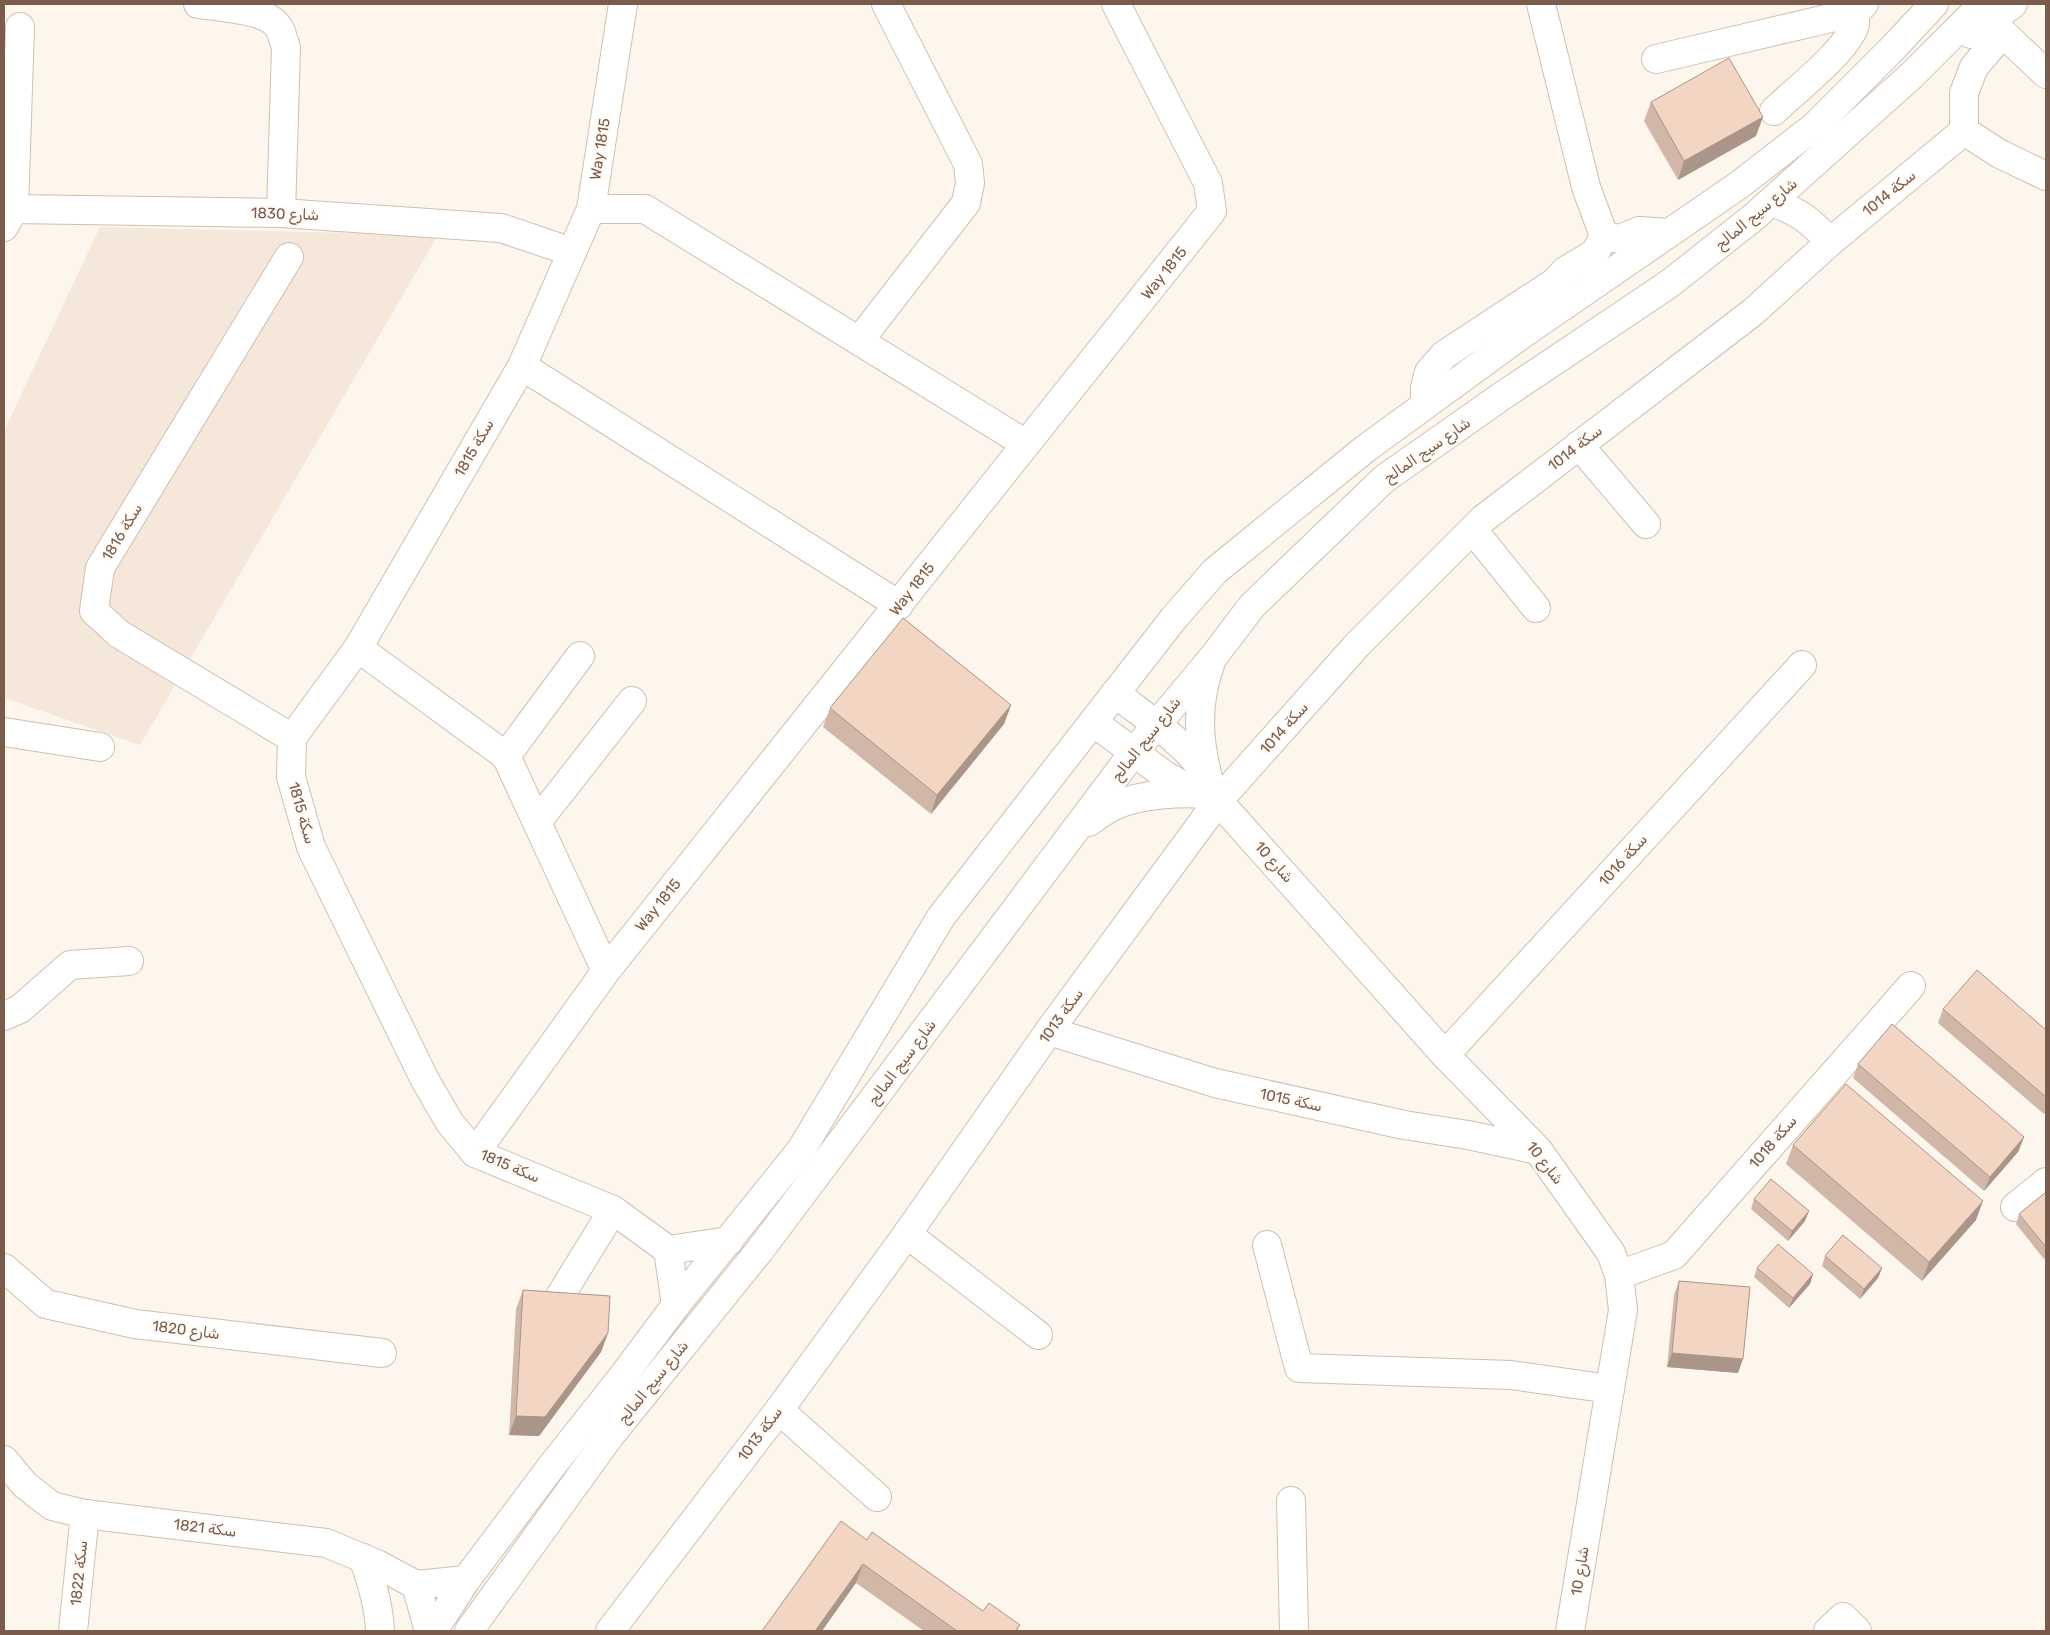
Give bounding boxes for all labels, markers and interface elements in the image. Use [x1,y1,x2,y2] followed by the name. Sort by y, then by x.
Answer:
[586,117,614,181] street label: Way 1815
[1859,166,1919,220] street label: سكة 1014
[1711,174,1802,255] street label: شارع سيح المالح
[251,204,319,226] street label: 1830 شارع
[1137,243,1191,303] street label: Way 1815
[1380,413,1475,488] street label: شارع سيح المالح
[450,416,498,480] street label: سكة 1815
[1544,421,1606,475] street label: سكة 1014
[98,500,146,564] street label: سكة 1816
[886,559,938,619] street label: Way 1815
[1108,693,1186,786] street label: شارع سيح المالح
[1256,698,1312,758] street label: سكة 1014
[285,780,319,846] street label: سكة 1815
[1595,830,1651,890] street label: سكة 1016
[1249,838,1297,888] street label: شارع 10
[631,875,685,935] street label: Way 1815
[1035,985,1087,1047] street label: سكة 1013
[864,1016,941,1109] street label: شارع سيح المالح
[1258,1085,1324,1115] street label: سكة 1015
[1745,1112,1801,1172] street label: سكة 1018
[1521,1138,1567,1189] street label: شارع 10
[477,1145,543,1187] street label: سكة 1815
[151,1317,221,1345] street label: 1820 شارع
[614,1337,694,1429] street label: شارع سيح المالح
[734,1403,786,1465] street label: سكة 1013
[173,1515,237,1541] street label: سكة 1821
[67,1539,91,1607] street label: سكة 1822
[1567,1545,1595,1597] street label: شارع 10

